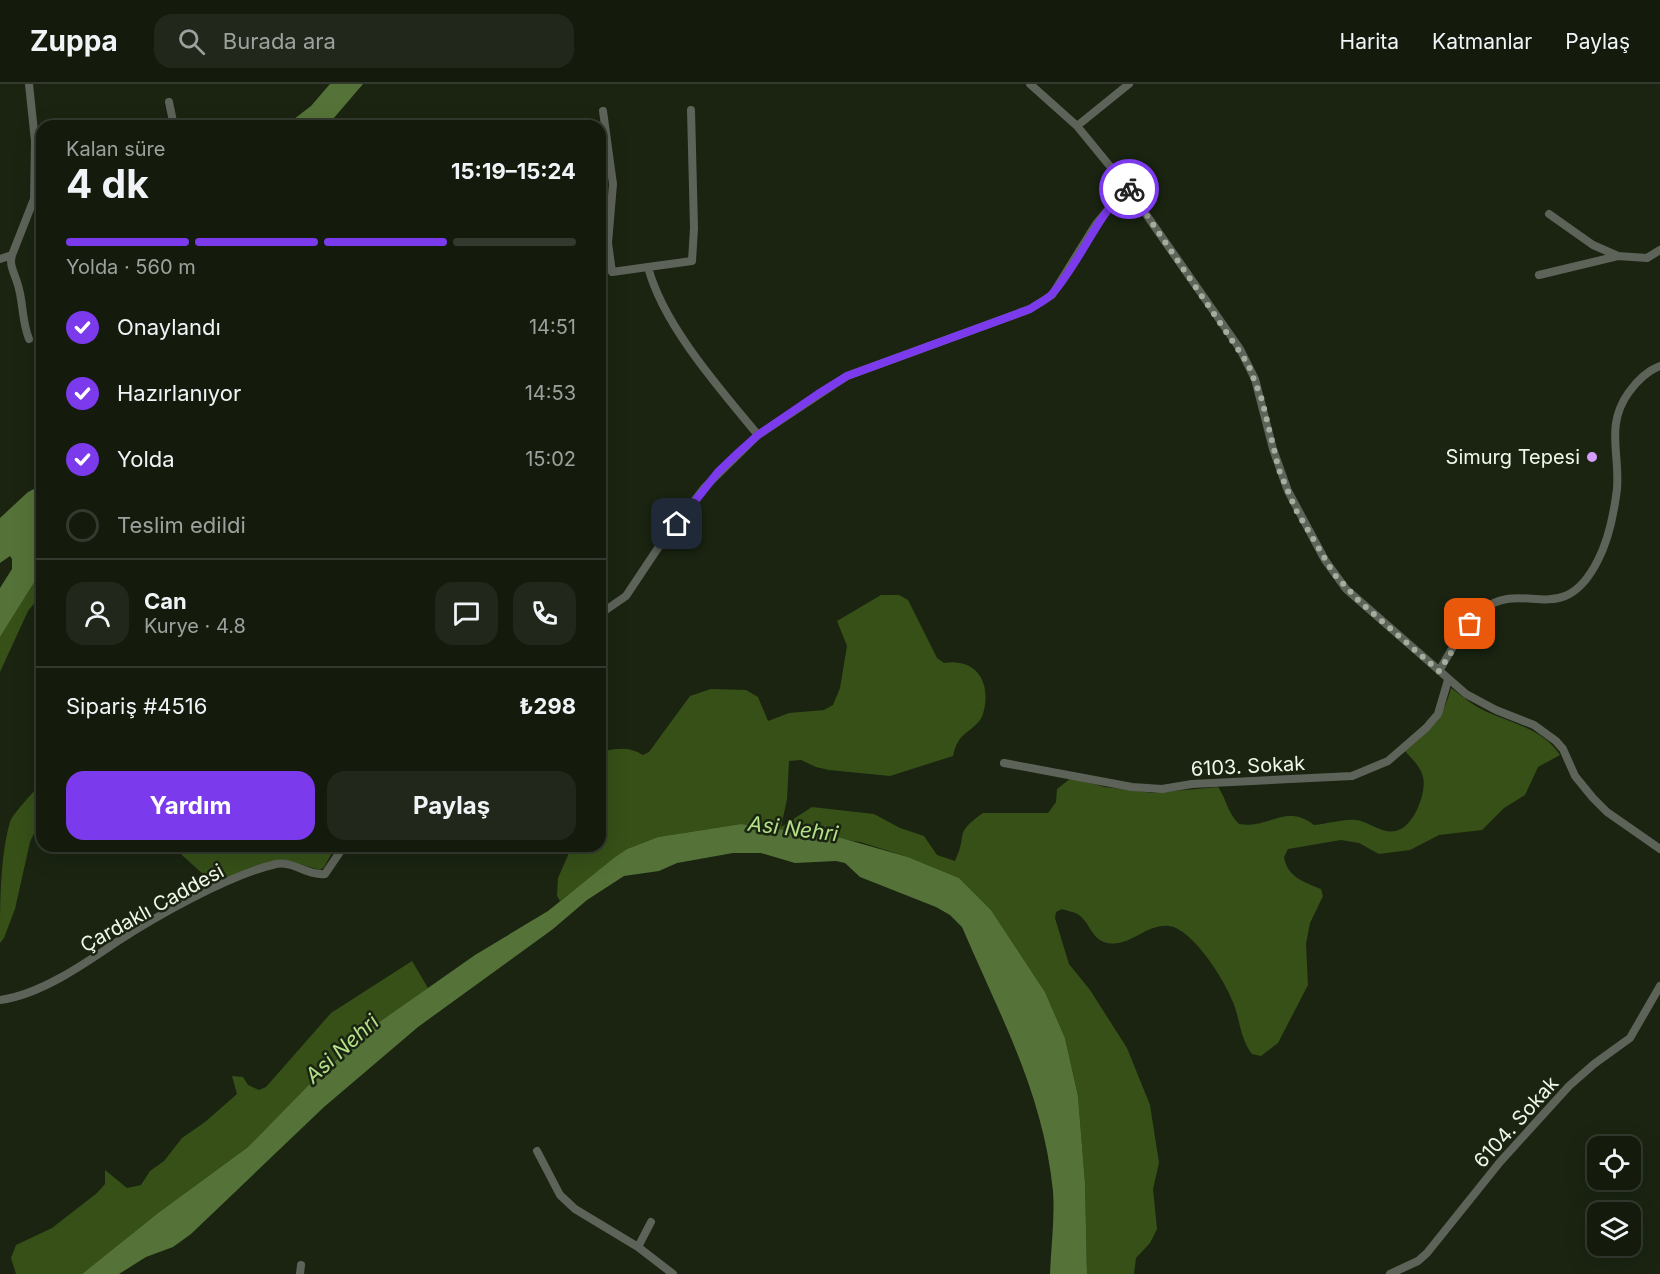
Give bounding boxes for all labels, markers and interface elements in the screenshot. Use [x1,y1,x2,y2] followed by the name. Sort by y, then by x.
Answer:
[154,14,574,68] search box
[30,24,118,58] text: Zuppa
[175,25,208,58] icon: search
[223,28,336,54] text: Burada ara
[1340,29,1399,54] text: Harita
[1432,29,1532,54] text: Katmanlar
[1565,29,1630,54] text: Paylaş
[66,137,165,161] text: Kalan süre
[451,158,576,184] text: 15:19–15:24
[1099,159,1159,219] courier
[66,160,149,207] text: 4 dk
[1113,173,1146,206] icon: bike
[66,255,196,279] text: Yolda · 560 m
[66,311,99,344] icon: check
[117,314,221,340] text: Onaylandı
[529,315,576,339] text: 14:51
[66,377,99,410] icon: check
[117,380,241,406] text: Hazırlanıyor
[525,381,576,405] text: 14:53
[66,443,99,476] icon: check
[1446,445,1580,469] place label: Simurg Tepesi
[117,446,175,472] text: Yolda
[525,447,576,471] text: 15:02
[1585,450,1599,464] marker: Simurg Tepesi
[651,498,702,549] pin
[660,507,693,540] icon: home
[117,512,246,538] text: Teslim edildi
[66,582,129,645] button: person
[435,582,498,645] button: chat
[513,582,576,645] button: phone
[144,588,187,614] text: Can
[1444,598,1495,649] pin
[1453,607,1486,640] icon: bag
[144,614,246,638] text: Kurye · 4.8
[66,693,207,719] text: Sipariş #4516
[519,693,576,719] text: ₺298
[1190,751,1306,781] street label: 6103. Sokak
[66,771,315,840] button: Yardım
[327,771,576,840] button: Paylaş
[746,810,840,847] water label: Asi Nehri
[76,859,228,957] street label: Çardaklı Caddesi
[299,1009,384,1089] water label: Asi Nehri
[1469,1071,1563,1173] street label: 6104. Sokak
[1587,1136,1641,1256] map controls
[1587,1136,1641,1190] button: locate
[1587,1202,1641,1256] button: layers

